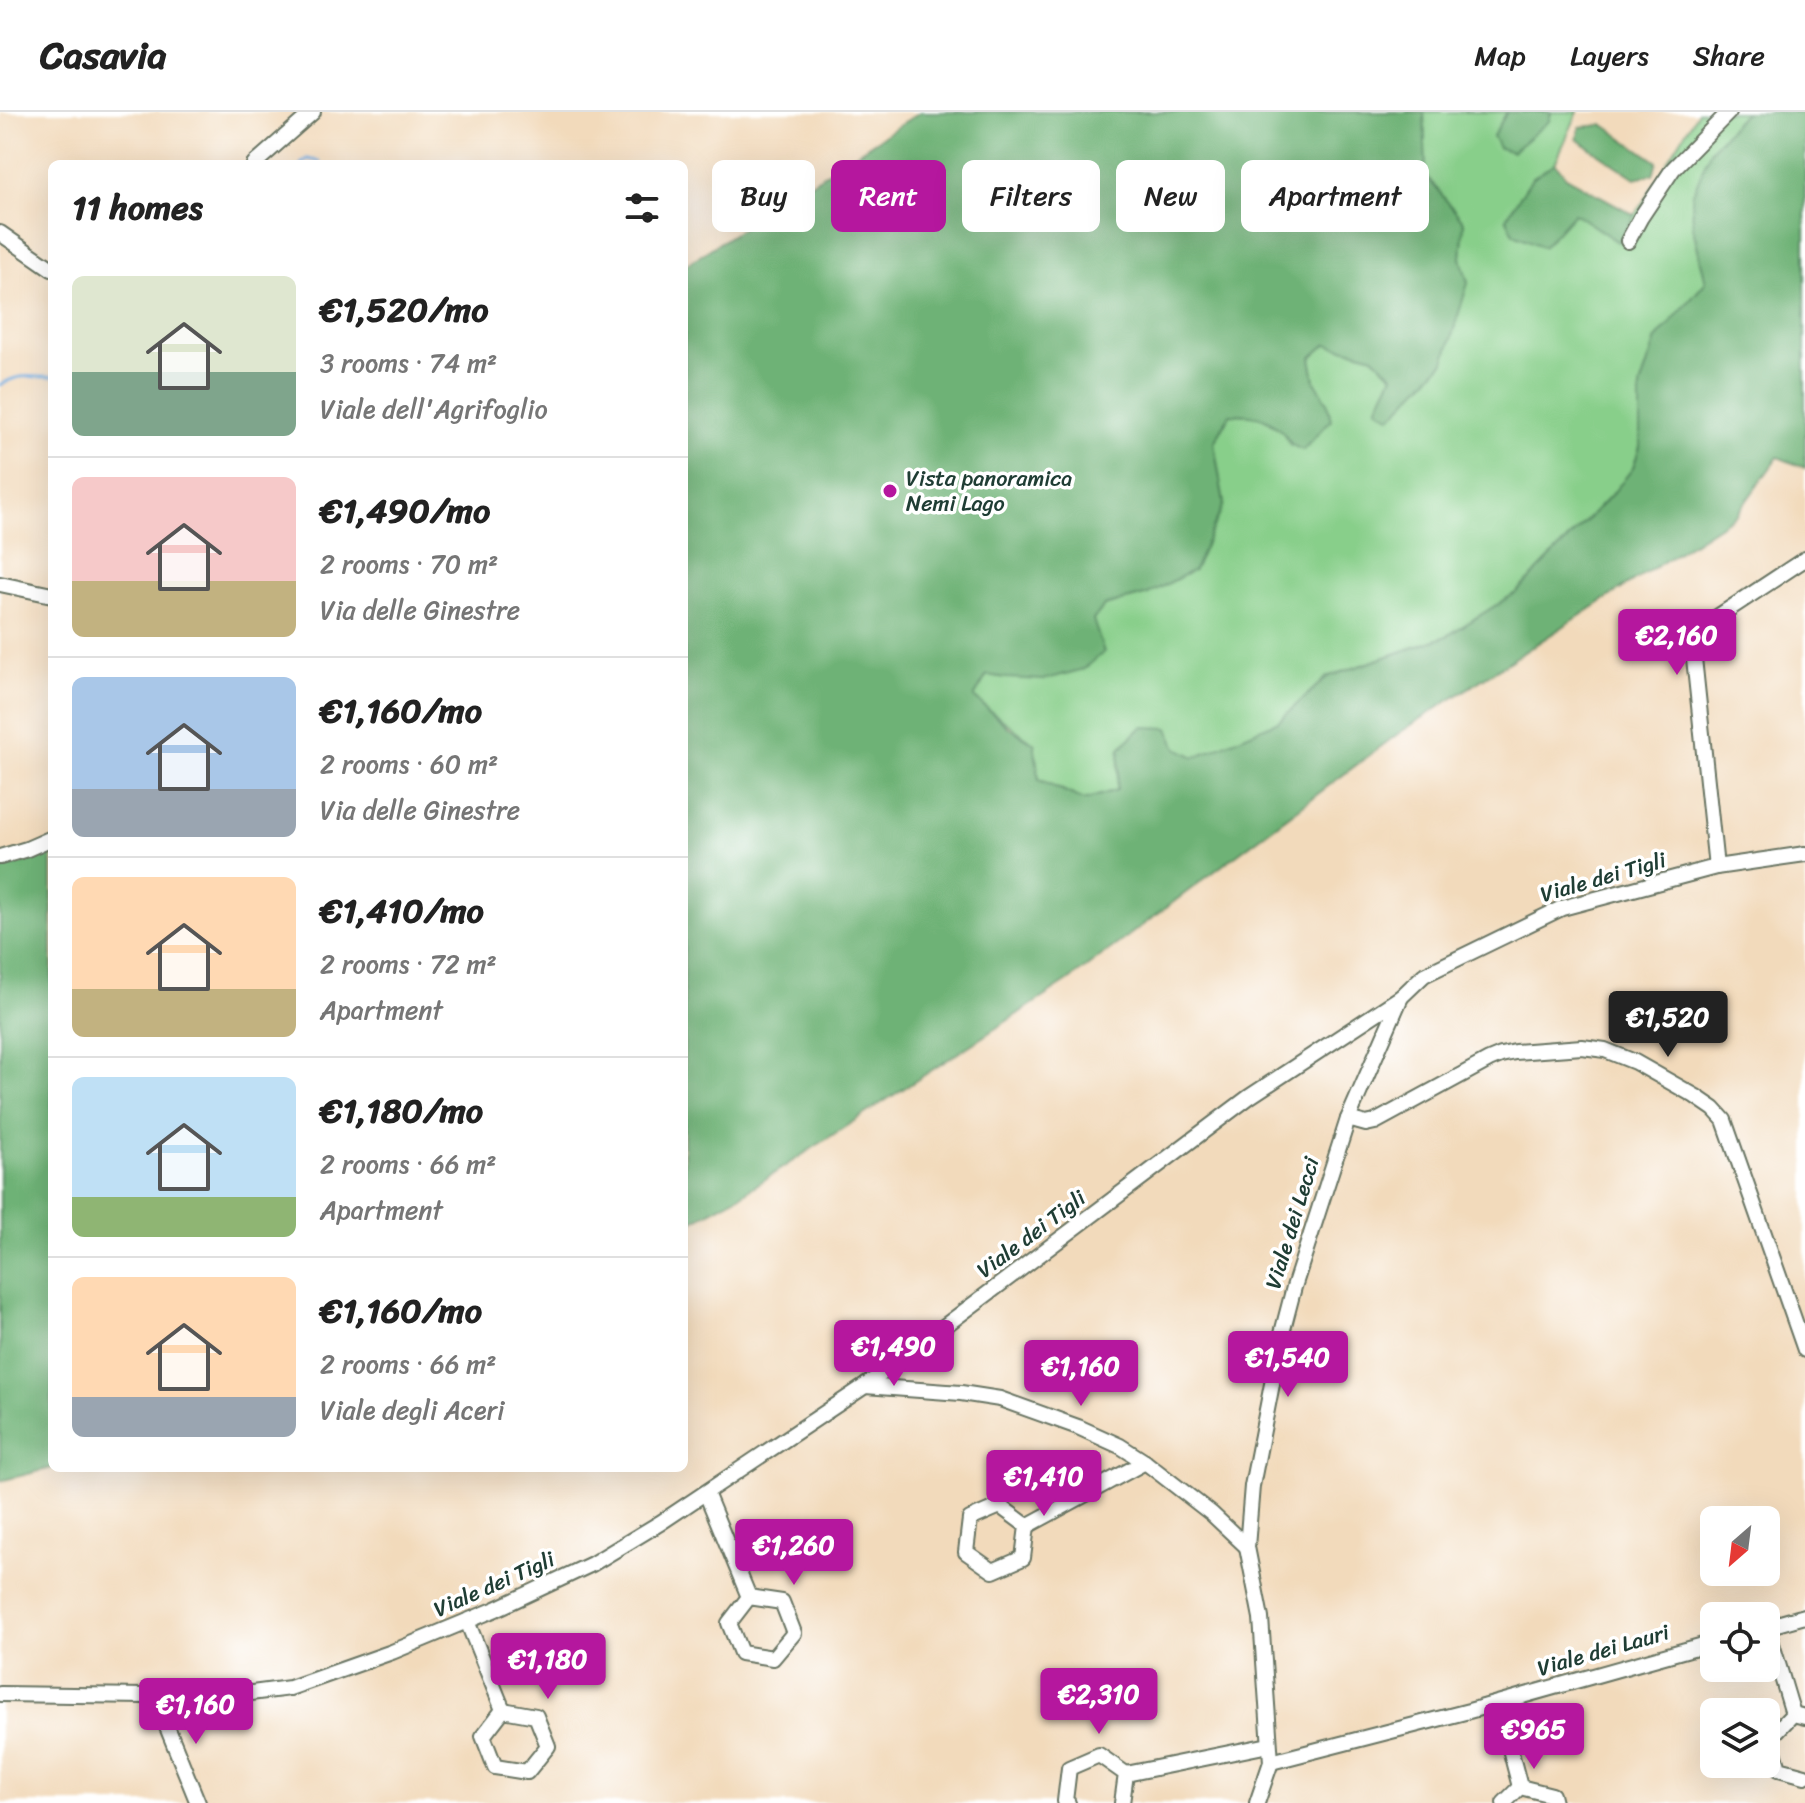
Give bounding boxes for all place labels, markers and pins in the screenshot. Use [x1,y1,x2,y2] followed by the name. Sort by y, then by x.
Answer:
[906,459,1072,523] place label: Vista panoramica Nemi Lago
[881,482,899,500] marker: Vista panoramica Nemi Lago
[1612,609,1742,677] pin: €2,160
[1603,991,1733,1059] pin: €1,520
[829,1320,959,1388] pin: €1,490
[1223,1331,1353,1399] pin: €1,540
[1016,1340,1146,1408] pin: €1,160
[979,1450,1109,1518] pin: €1,410
[729,1519,859,1587] pin: €1,260
[483,1633,613,1701] pin: €1,180
[1034,1668,1164,1736] pin: €2,310
[131,1678,261,1746] pin: €1,160
[1487,1703,1581,1771] pin: €965

